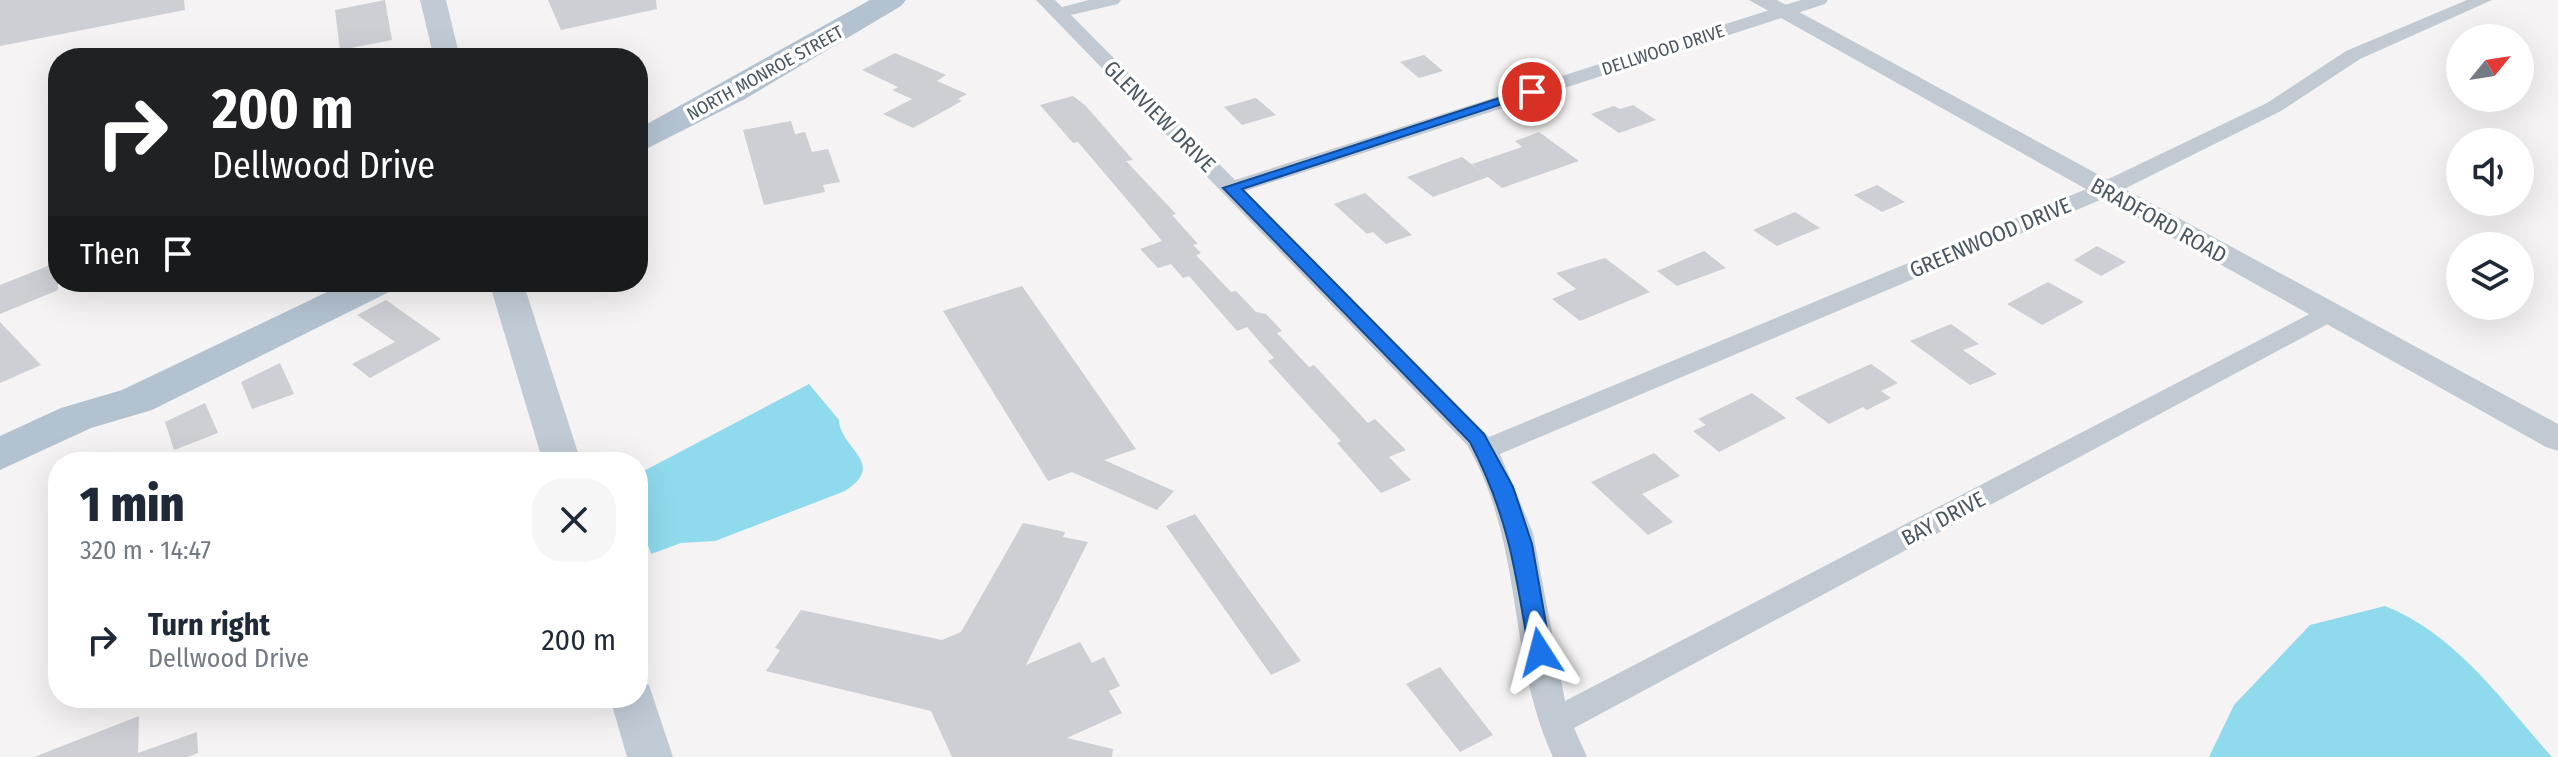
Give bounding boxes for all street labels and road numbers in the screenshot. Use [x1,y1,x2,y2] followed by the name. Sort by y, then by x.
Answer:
[1599,20,1727,80] street label: DELLWOOD DRIVE
[683,21,848,125] street label: NORTH MONROE STREET
[1098,55,1221,178] street label: GLENVIEW DRIVE
[2086,172,2231,269] street label: BRADFORD ROAD
[1905,191,2075,284] street label: GREENWOOD DRIVE
[1897,485,1990,552] street label: BAY DRIVE

